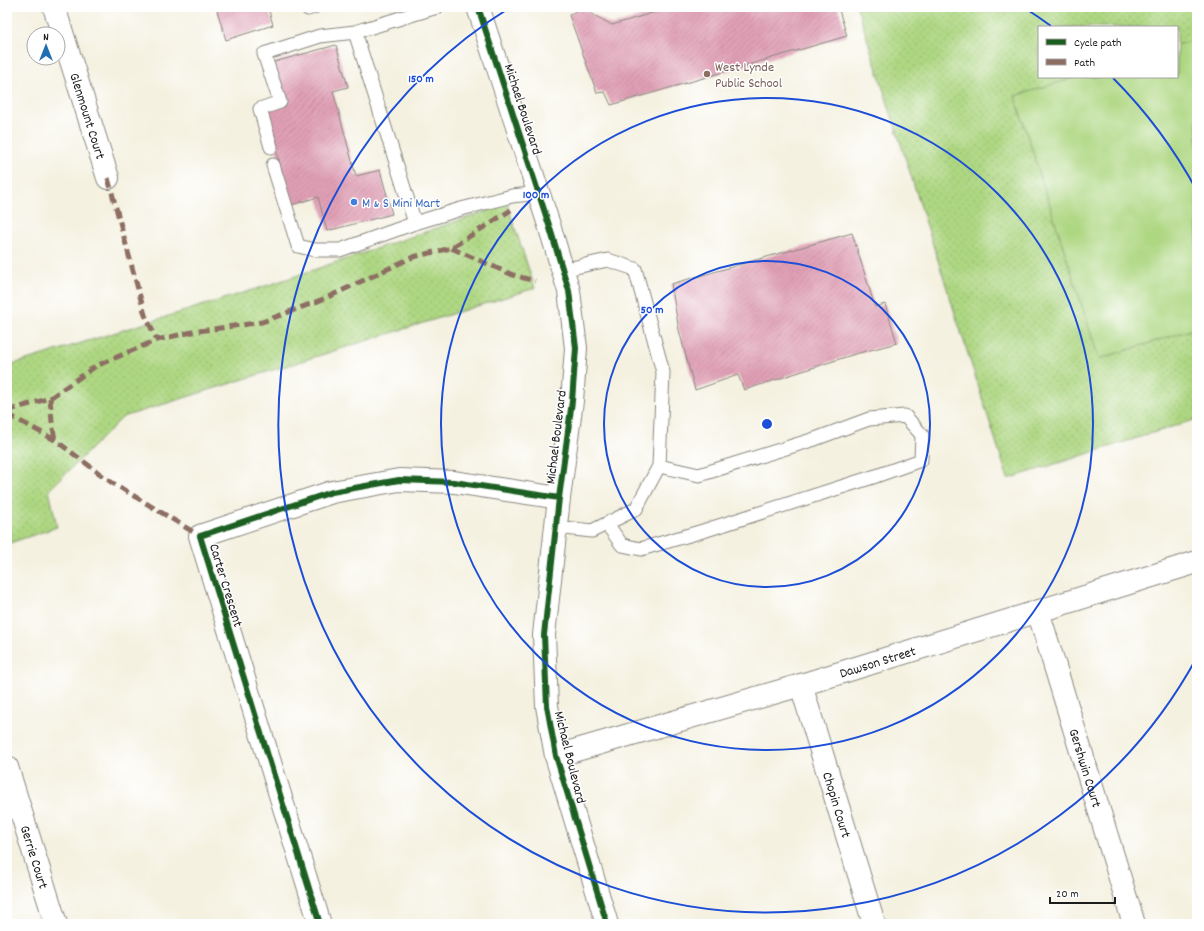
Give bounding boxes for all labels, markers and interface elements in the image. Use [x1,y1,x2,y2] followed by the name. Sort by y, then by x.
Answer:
[26,26,66,66] north arrow
[1038,26,1178,78] legend
[43,30,49,46] text: N
[1074,35,1122,52] text: Cycle path
[1074,55,1095,72] text: Path
[715,58,783,94] place label: West Lynde Public School
[498,62,546,158] street label: Michael Boulevard
[702,69,712,79] marker: West Lynde Public School
[63,71,109,162] street label: Glenmount Court
[408,71,434,88] text: 150 m
[523,187,549,204] text: 100 m
[362,194,440,214] place label: M & S Mini Mart
[349,197,359,207] marker: M & S Mini Mart
[640,302,664,319] text: 50 m
[541,389,573,485] street label: Michael Boulevard
[760,417,774,431] centre of rings
[203,542,247,630] street label: Carter Crescent
[837,642,918,684] street label: Dawson Street
[548,709,590,806] street label: Michael Boulevard
[1063,726,1106,810] street label: Gershwin Court
[816,770,855,841] street label: Chopin Court
[14,823,52,891] street label: Gerrie Court
[1050,879,1115,905] scale bar
[1056,886,1079,903] text: 20 m

